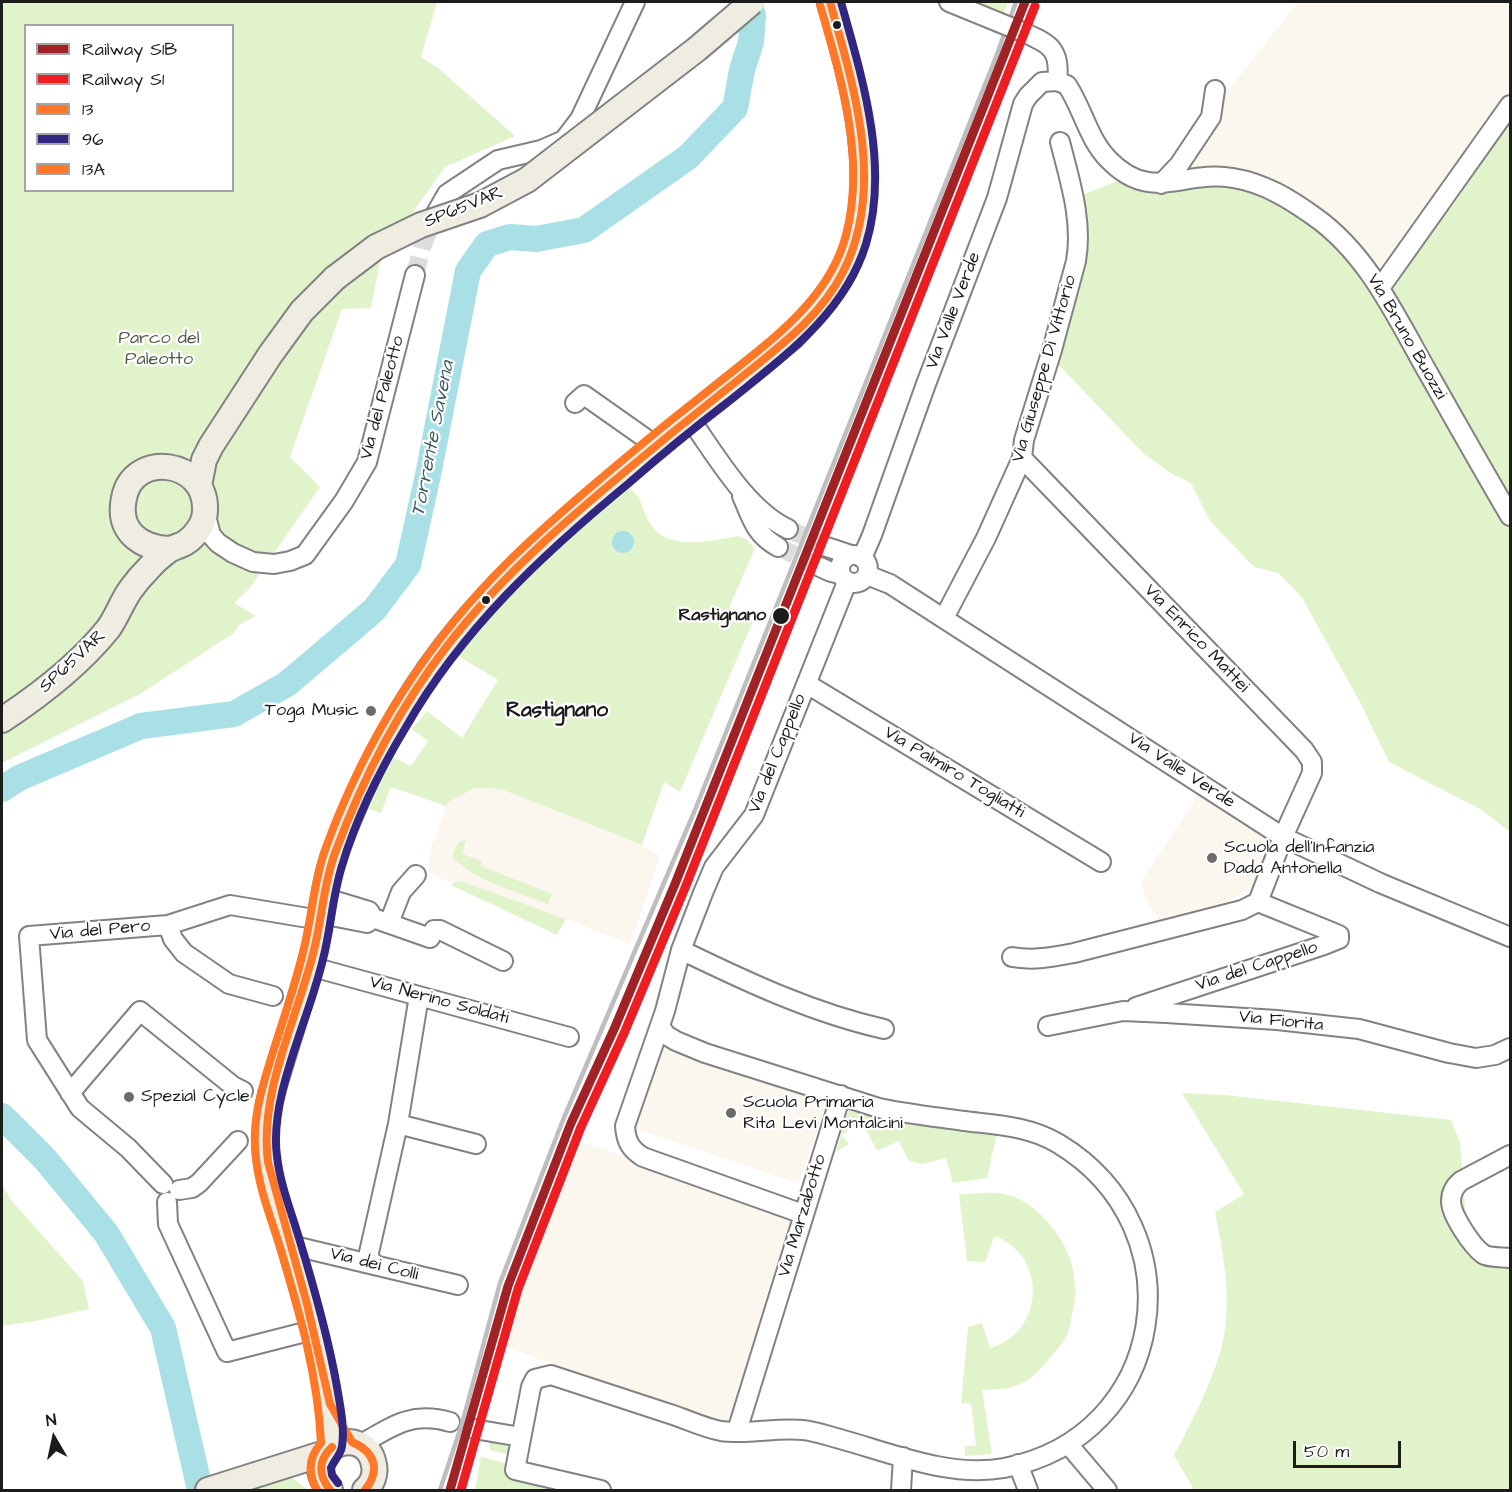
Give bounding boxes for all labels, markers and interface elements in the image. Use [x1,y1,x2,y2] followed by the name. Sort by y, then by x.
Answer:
[831,19,843,31] unlabelled marker
[24,24,234,192] legend
[82,37,177,62] text: Railway S1B
[82,67,164,92] text: Railway S1
[82,97,93,122] text: 13
[82,127,104,152] text: 96
[82,157,105,182] text: 13A
[422,182,506,234] street label: SP65VAR
[922,250,986,372] street label: Via Valle Verde
[1361,270,1451,404] street label: Via Bruno Buozzi
[1008,273,1082,465] street label: Via Giuseppe Di Vittorio
[118,328,200,370] park label: Parco del Paleotto
[356,334,410,462] street label: Via del Paleotto
[407,359,461,519] water label: Torrente Savena
[1139,580,1253,698] street label: Via Enrico Mattei
[480,594,492,606] unlabelled marker
[678,605,766,627] place label: Rastignano
[771,606,791,626] marker: Rastignano
[35,626,111,698] street label: SP65VAR
[744,691,812,817] street label: Via del Cappello
[506,699,608,725] district label: Rastignano
[265,700,359,722] place label: Toga Music
[364,704,378,718] marker: Toga Music
[880,722,1028,824] street label: Via Palmiro Togliatti
[1123,728,1239,814] street label: Via Valle Verde
[1224,837,1374,880] place label: Scuola dell'Infanzia Dada Antonella
[1205,851,1219,865] marker: Scuola dell'Infanzia Dada Antonella
[49,916,151,946] street label: Via del Pero
[1193,937,1321,997] street label: Via del Cappello
[367,972,511,1030] street label: Via Nerino Soldati
[1238,1007,1324,1037] street label: Via Fiorita
[141,1086,250,1108] place label: Spezial Cycle
[122,1090,136,1104] marker: Spezial Cycle
[743,1092,903,1134] place label: Scuola Primaria Rita Levi Montalcini
[724,1106,738,1120] marker: Scuola Primaria Rita Levi Montalcini
[774,1152,832,1280] street label: Via Marzabotto
[327,1244,421,1286] street label: Via dei Colli
[24,1408,84,1468] north arrow
[45,1409,58,1432] text: N
[1296,1429,1404,1467] scale bar
[1304,1439,1349,1464] text: 50 m

